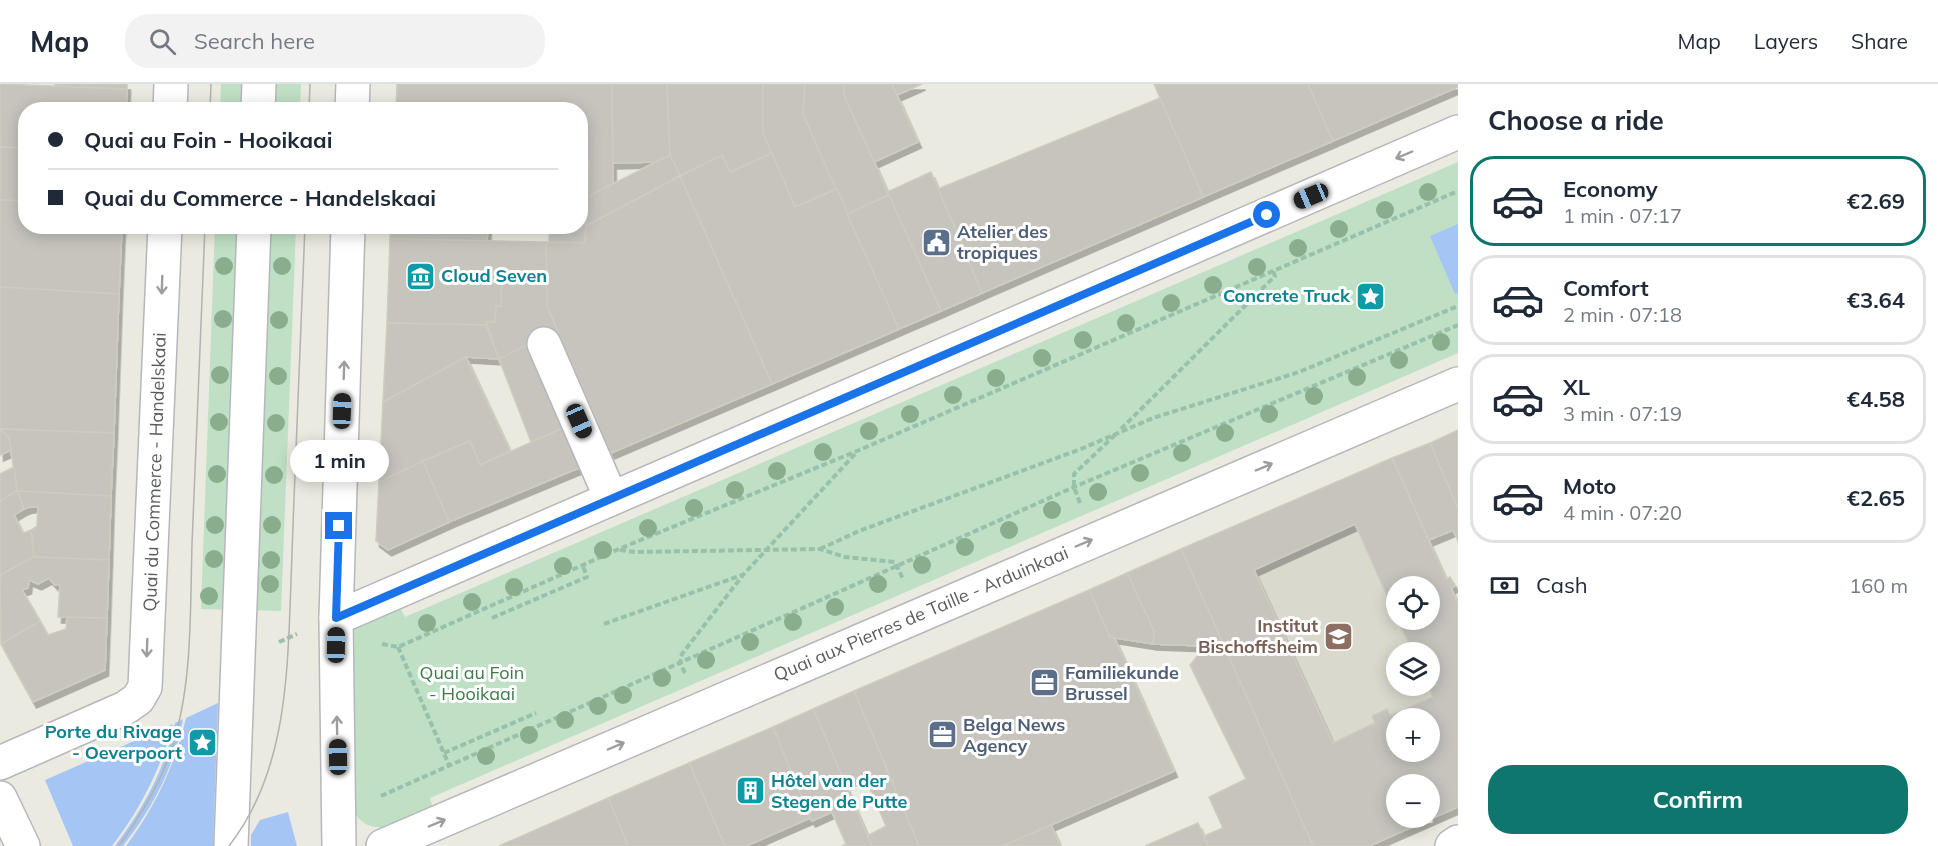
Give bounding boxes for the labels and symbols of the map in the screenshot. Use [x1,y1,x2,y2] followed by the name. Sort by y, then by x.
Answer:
[1396,150,1414,162] one-way arrow
[1291,181,1331,211] car
[1253,201,1280,228] route start
[957,220,1048,264] place label: Atelier des tropiques
[920,226,952,258] public building icon: Atelier des tropiques
[404,260,436,292] museum icon: Cloud Seven
[441,264,547,287] place label: Cloud Seven
[157,274,168,294] one-way arrow
[1355,280,1387,312] place icon: Concrete Truck
[1223,284,1351,307] place label: Concrete Truck
[138,332,171,612] street label: Quai du Commerce - Handelskaai
[338,361,349,381] one-way arrow
[332,393,352,429] car
[563,401,595,441] car
[290,439,388,481] callout: 1 min
[1254,460,1272,472] one-way arrow
[325,512,352,539] route end
[1075,537,1093,549] one-way arrow
[770,541,1072,686] street label: Quai aux Pierres de Taille - Arduinkaai
[1198,614,1318,658] place label: Institut Bischoffsheim
[1323,620,1355,652] school or university icon: Institut Bischoffsheim
[327,627,345,663] car
[142,637,153,657] one-way arrow
[420,661,524,705] park label: Quai au Foin - Hooikaai
[1065,661,1179,705] place label: Familiekunde Brussel
[1028,667,1060,699] office icon: Familiekunde Brussel
[963,713,1065,757] place label: Belga News Agency
[331,715,343,735] one-way arrow
[926,719,958,751] office icon: Belga News Agency
[45,720,182,764] place label: Porte du Rivage - Oeverpoort
[187,726,219,758] place icon: Porte du Rivage - Oeverpoort
[329,739,347,775] car
[607,740,625,751] one-way arrow
[771,769,908,813] place label: Hôtel van der Stegen de Putte
[734,775,766,807] building icon: Hôtel van der Stegen de Putte
[428,817,446,828] one-way arrow

